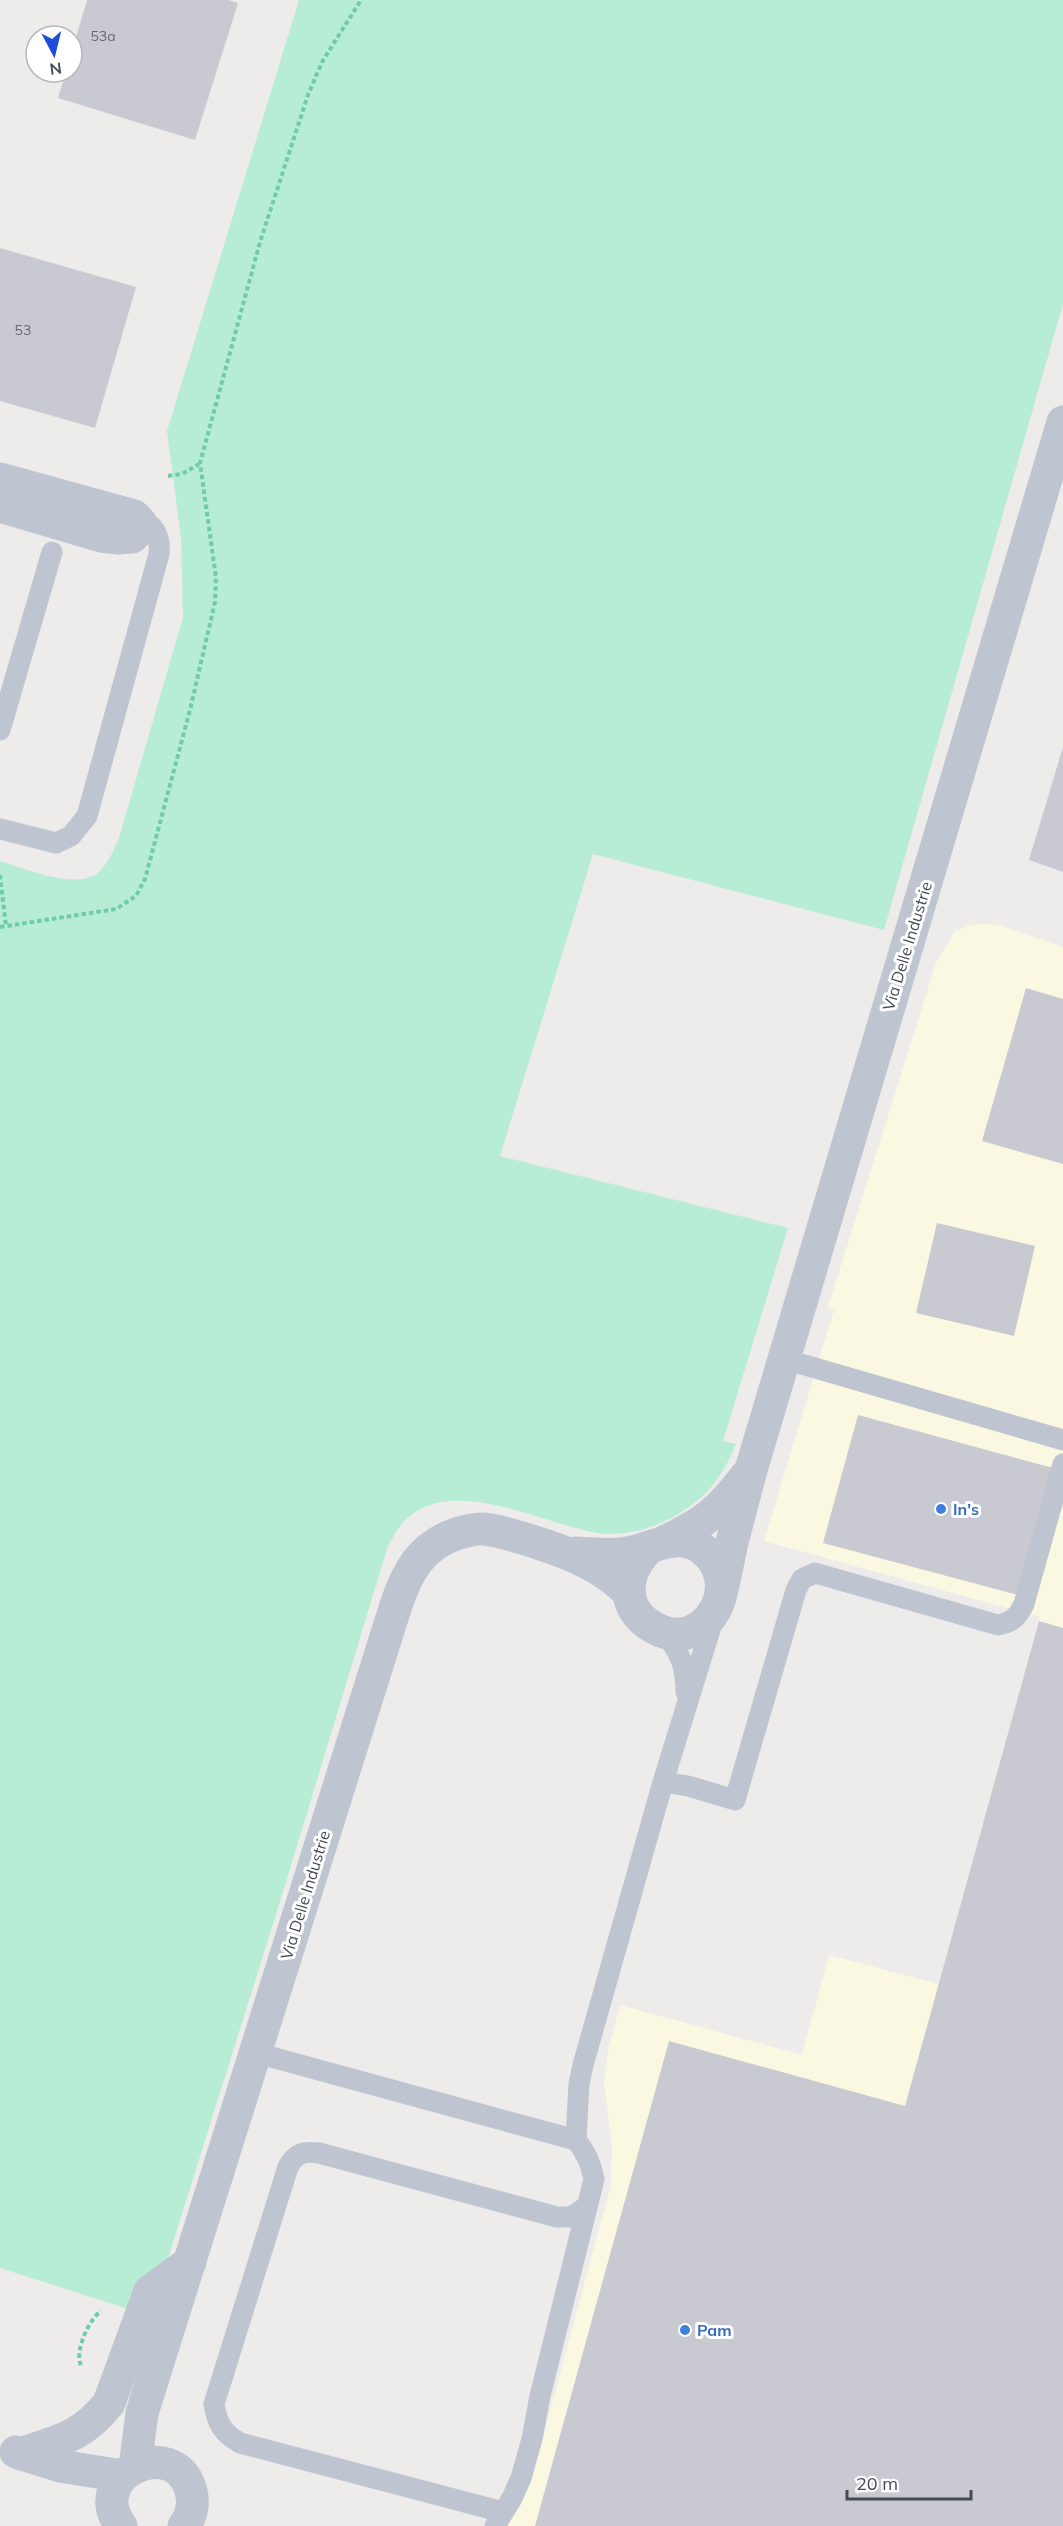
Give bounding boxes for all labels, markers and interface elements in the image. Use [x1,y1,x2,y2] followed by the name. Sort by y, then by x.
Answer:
[24,24,84,84] north arrow
[90,27,116,45] house number: 53a
[49,58,63,80] text: N
[15,321,31,339] house number: 53
[878,879,936,1013] street label: Via Delle Industrie
[953,1499,979,1519] place label: In's
[934,1502,948,1516] marker: In's
[276,1828,334,1962] street label: Via Delle Industrie
[697,2320,732,2340] place label: Pam
[678,2323,692,2337] marker: Pam
[847,2463,972,2501] scale bar
[856,2472,898,2495] text: 20 m

